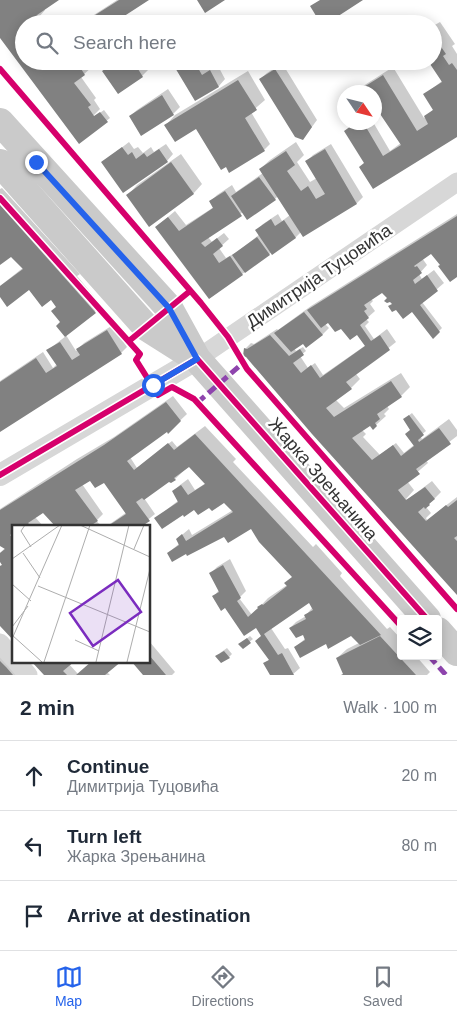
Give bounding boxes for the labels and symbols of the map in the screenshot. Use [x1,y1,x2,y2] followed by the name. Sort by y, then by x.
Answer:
[337,85,382,130] north arrow
[25,151,48,174] route end
[243,219,396,332] street label: Димитрија Туцовића
[142,374,165,397] route start
[264,414,382,545] street label: Жарка Зрењанина
[12,525,150,662] inset map

